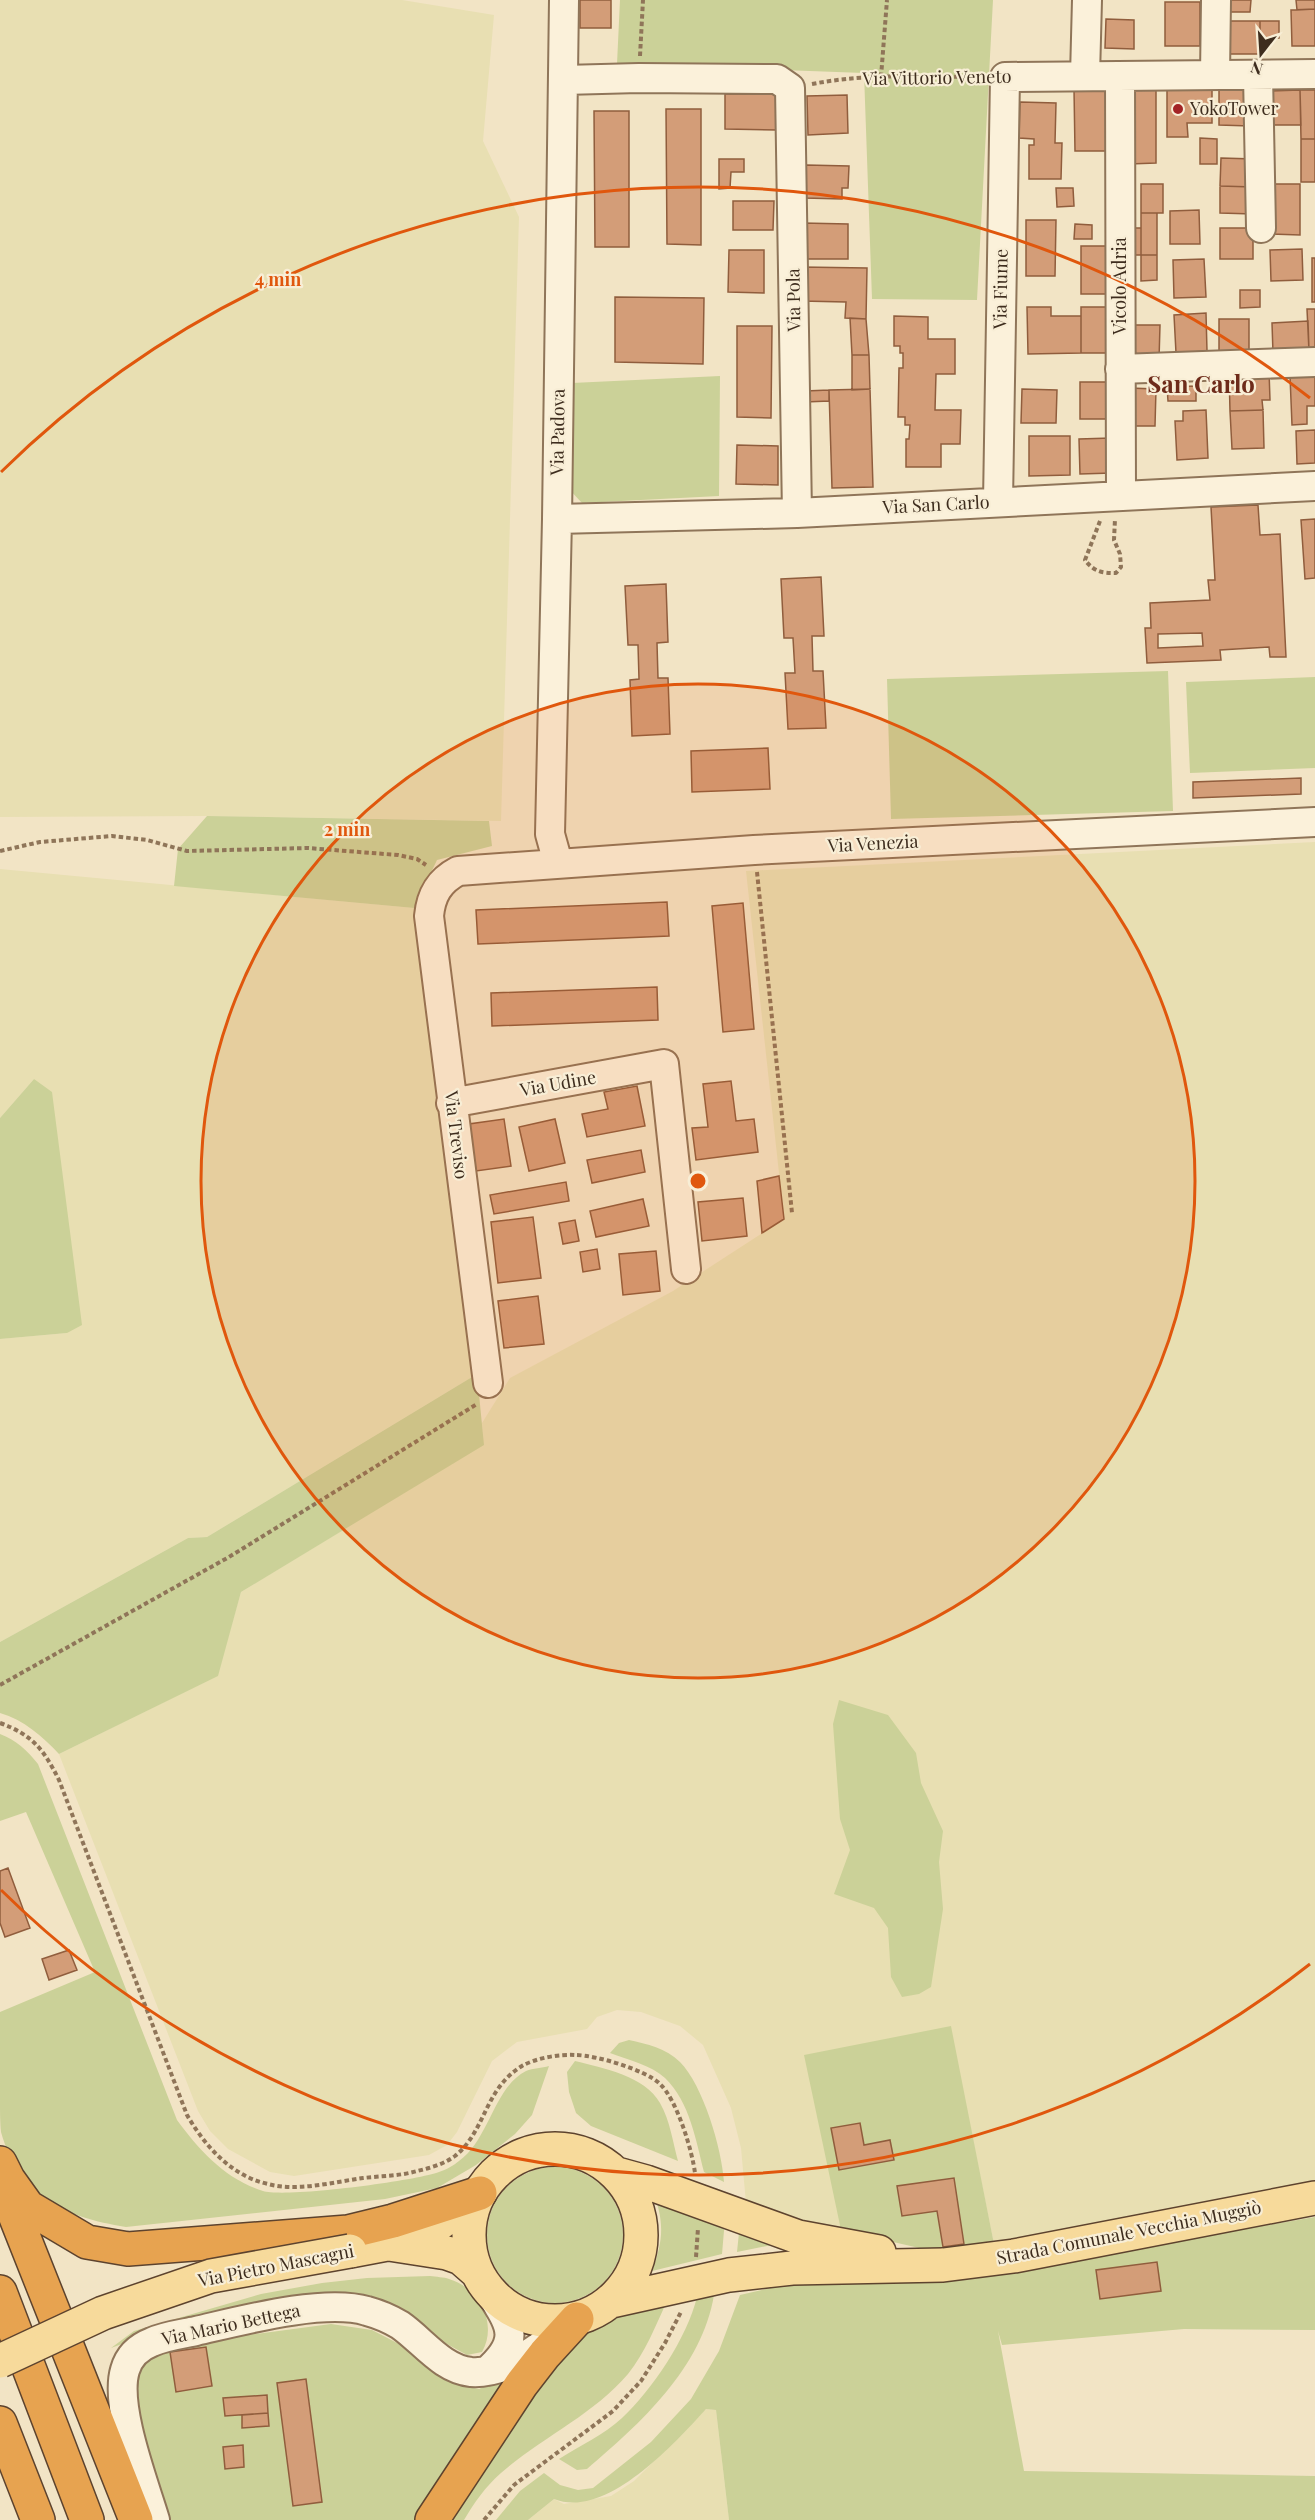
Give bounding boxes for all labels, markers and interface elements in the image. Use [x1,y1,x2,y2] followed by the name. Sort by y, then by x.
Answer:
[1231,24,1291,84] north arrow
[1247,57,1265,81] text: N
[861,64,1012,90] street label: Via Vittorio Veneto
[1189,96,1279,120] place label: YokoTower
[1171,102,1185,116] marker: YokoTower
[1107,237,1131,336] street label: Vicolo Adria
[987,249,1013,330] street label: Via Fiume
[255,267,301,291] text: 4 min
[780,268,806,333] street label: Via Pola
[1147,367,1255,399] district label: San Carlo
[544,388,570,476] street label: Via Padova
[881,489,990,519] street label: Via San Carlo
[324,817,370,841] text: 2 min
[826,829,919,857] street label: Via Venezia
[517,1065,598,1102] street label: Via Udine
[440,1088,474,1181] street label: Via Treviso
[688,1171,708,1191] centre of rings
[994,2195,1263,2269] street label: Strada Comunale Vecchia Muggiò
[195,2238,356,2292] street label: Via Pietro Mascagni
[158,2298,302,2351] street label: Via Mario Bettega

